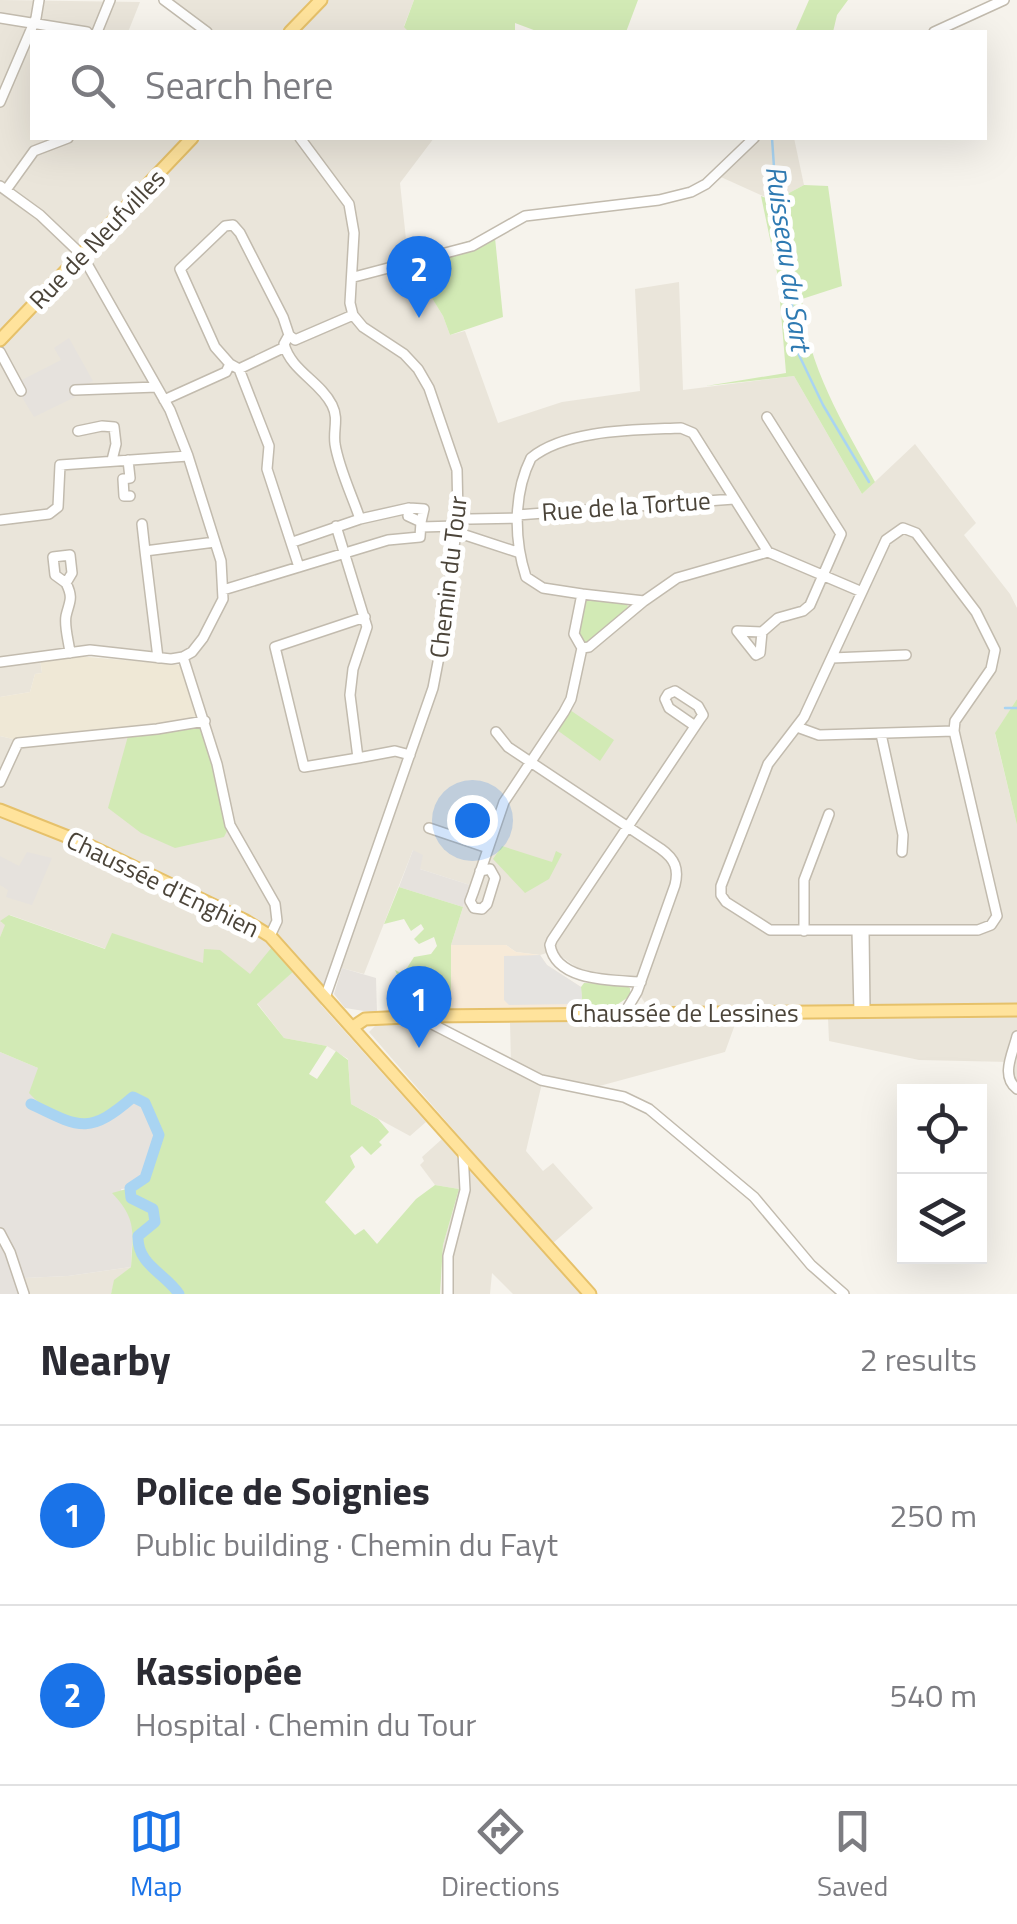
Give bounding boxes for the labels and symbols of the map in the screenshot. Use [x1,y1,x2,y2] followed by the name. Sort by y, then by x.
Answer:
[20,160,174,318] street label: Rue de Neufvilles
[755,163,824,356] water label: Ruisseau du Sart
[386,236,452,318] pin: 2
[540,481,712,531] street label: Rue de la Tortue
[419,493,477,660] street label: Chemin du Tour
[447,795,498,846] your location
[60,821,266,947] street label: Chaussée d'Enghien
[386,966,452,1048] pin: 1
[569,994,799,1032] street label: Chaussée de Lessines

